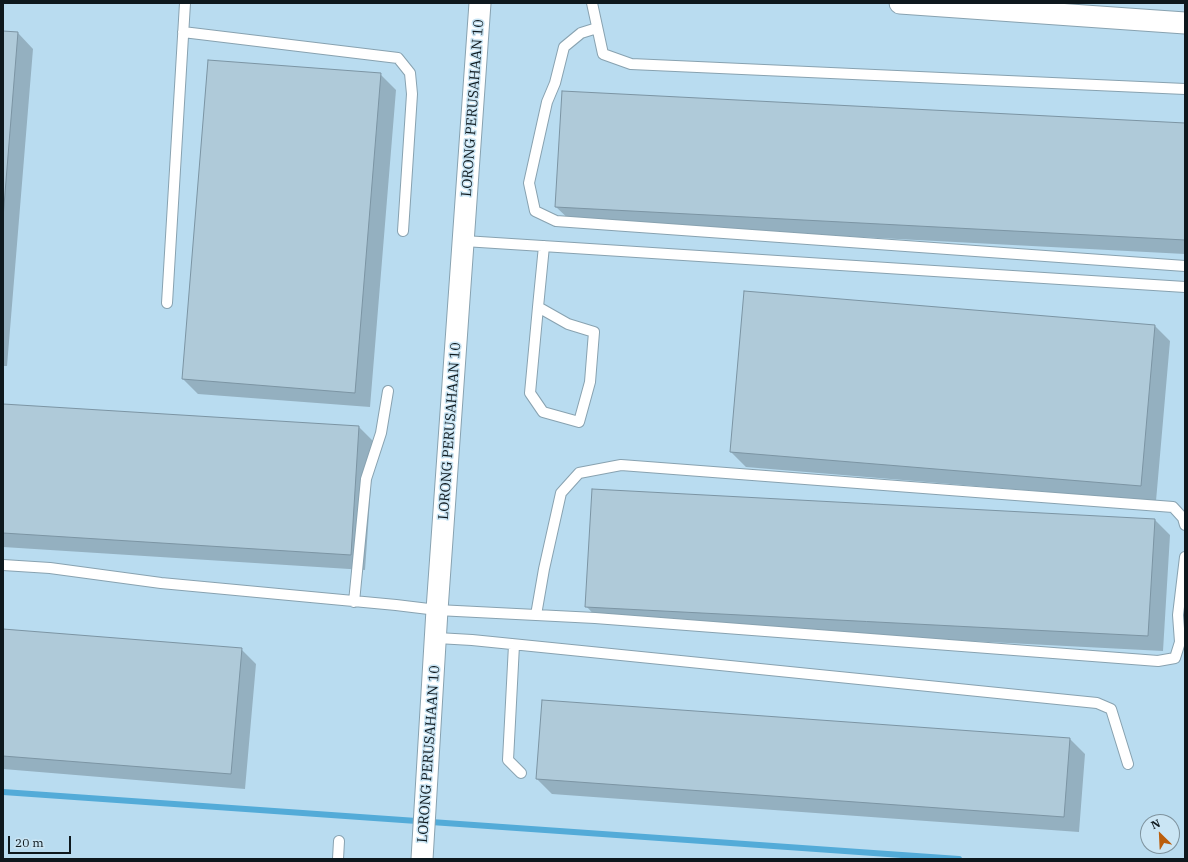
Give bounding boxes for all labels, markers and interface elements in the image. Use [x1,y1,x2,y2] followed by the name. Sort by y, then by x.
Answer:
[458,19,488,197] street label: LORONG PERUSAHAAN 10
[435,342,465,520] street label: LORONG PERUSAHAAN 10
[414,665,444,843] street label: LORONG PERUSAHAAN 10
[1140,814,1180,854] north arrow
[1149,816,1162,832] text: N
[10,828,73,854] scale bar
[15,835,44,850] text: 20 m

